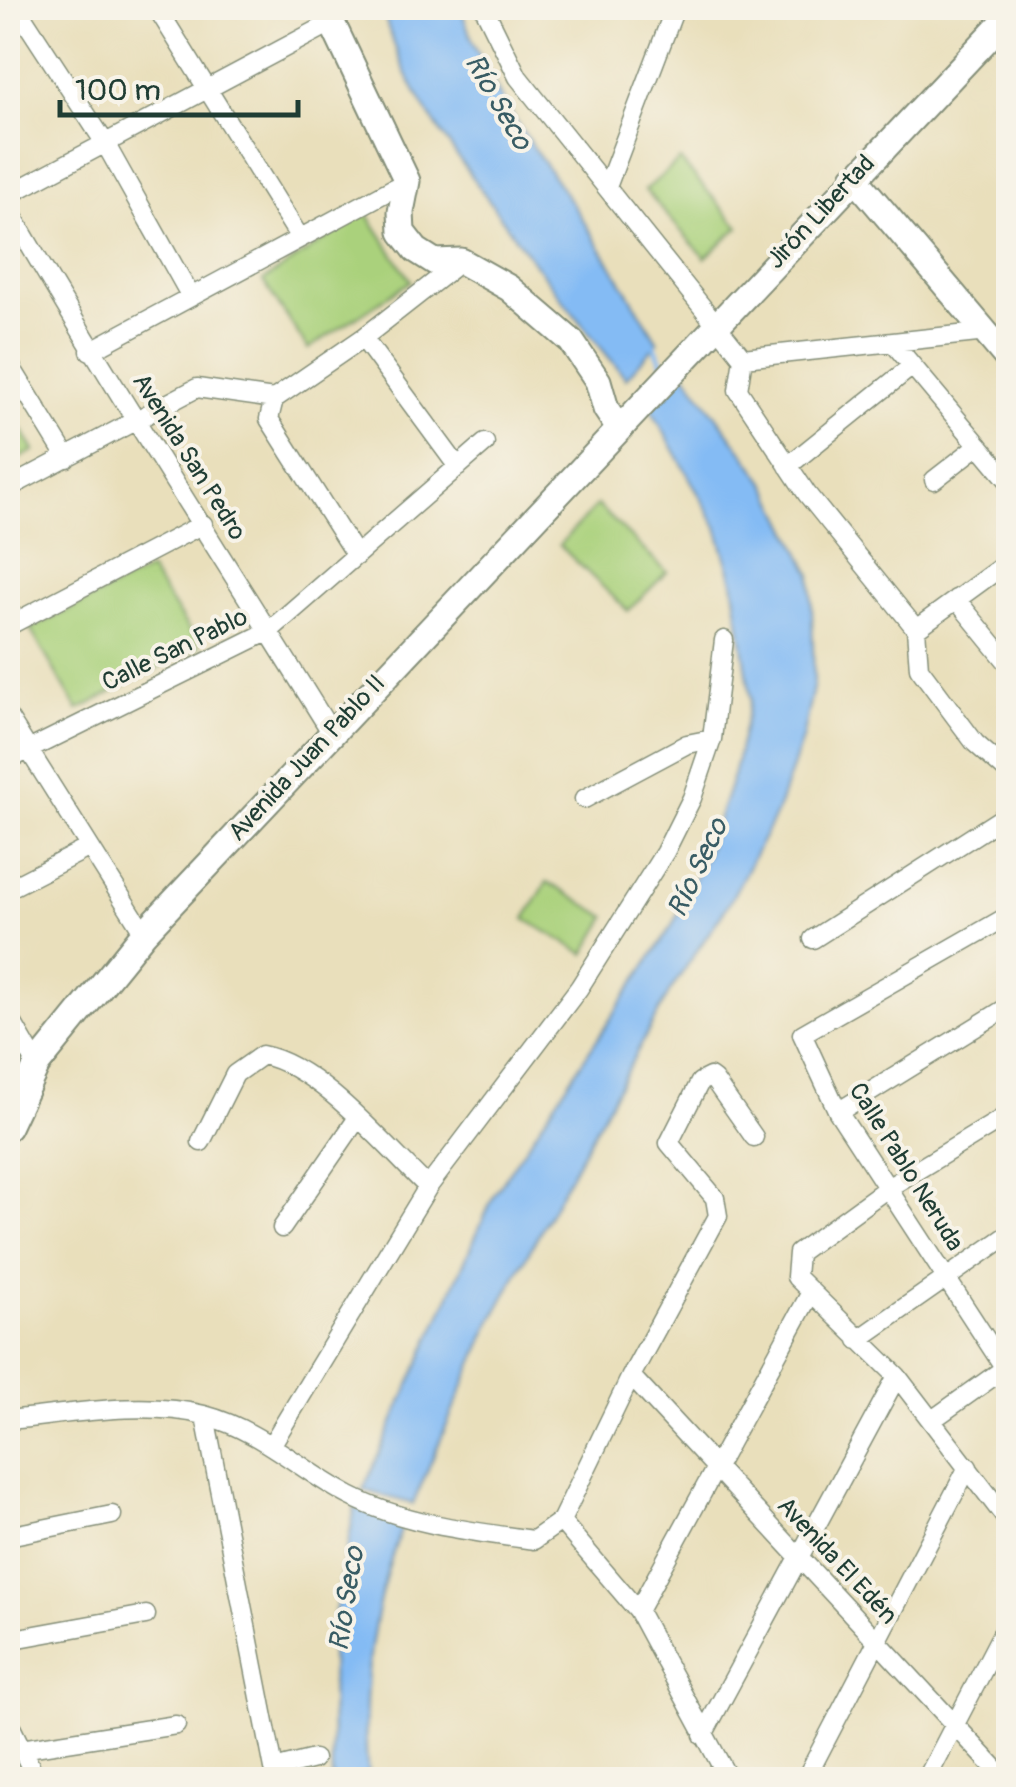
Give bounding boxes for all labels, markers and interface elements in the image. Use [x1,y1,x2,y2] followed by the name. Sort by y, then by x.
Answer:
[457,48,540,158] water label: Río Seco
[60,55,298,117] scale bar
[75,72,161,109] text: 100 m
[760,149,882,275] street label: Jirón Libertad
[125,368,253,546] street label: Avenida San Pedro
[97,601,253,699] street label: Calle San Pablo
[222,668,392,848] street label: Avenida Juan Pablo II
[660,811,737,923] water label: Río Seco
[842,1077,970,1257] street label: Calle Pablo Neruda
[770,1491,904,1631] street label: Avenida El Edén
[322,1543,373,1653] water label: Río Seco

